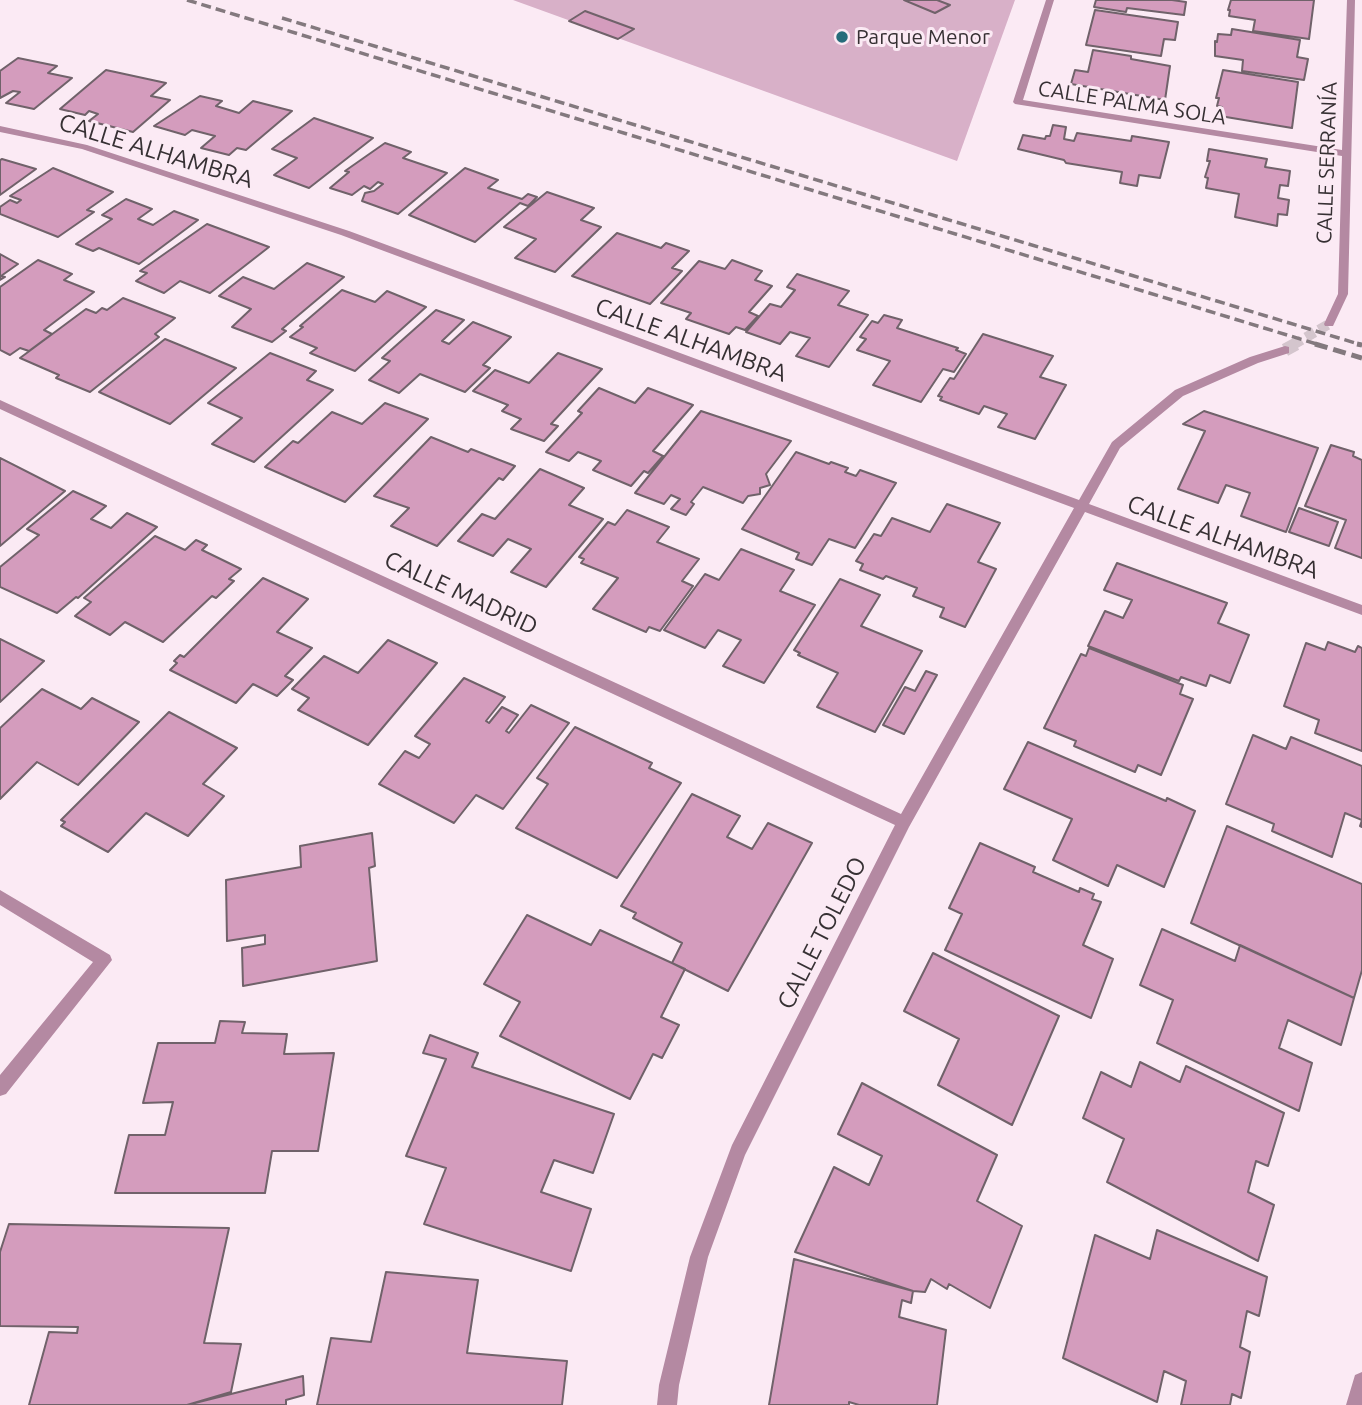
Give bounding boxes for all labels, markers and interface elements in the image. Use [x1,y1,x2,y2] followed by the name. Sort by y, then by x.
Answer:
[856,24,990,50] place label: Parque Menor
[834,29,850,45] marker: Parque Menor
[1036,76,1228,130] street label: CALLE PALMA SOLA
[1312,81,1342,245] street label: CALLE SERRANÍA
[55,108,257,194] street label: CALLE ALHAMBRA
[591,292,791,388] street label: CALLE ALHAMBRA
[1123,489,1323,585] street label: CALLE ALHAMBRA
[380,545,542,641] street label: CALLE MADRID
[771,852,873,1014] street label: CALLE TOLEDO

